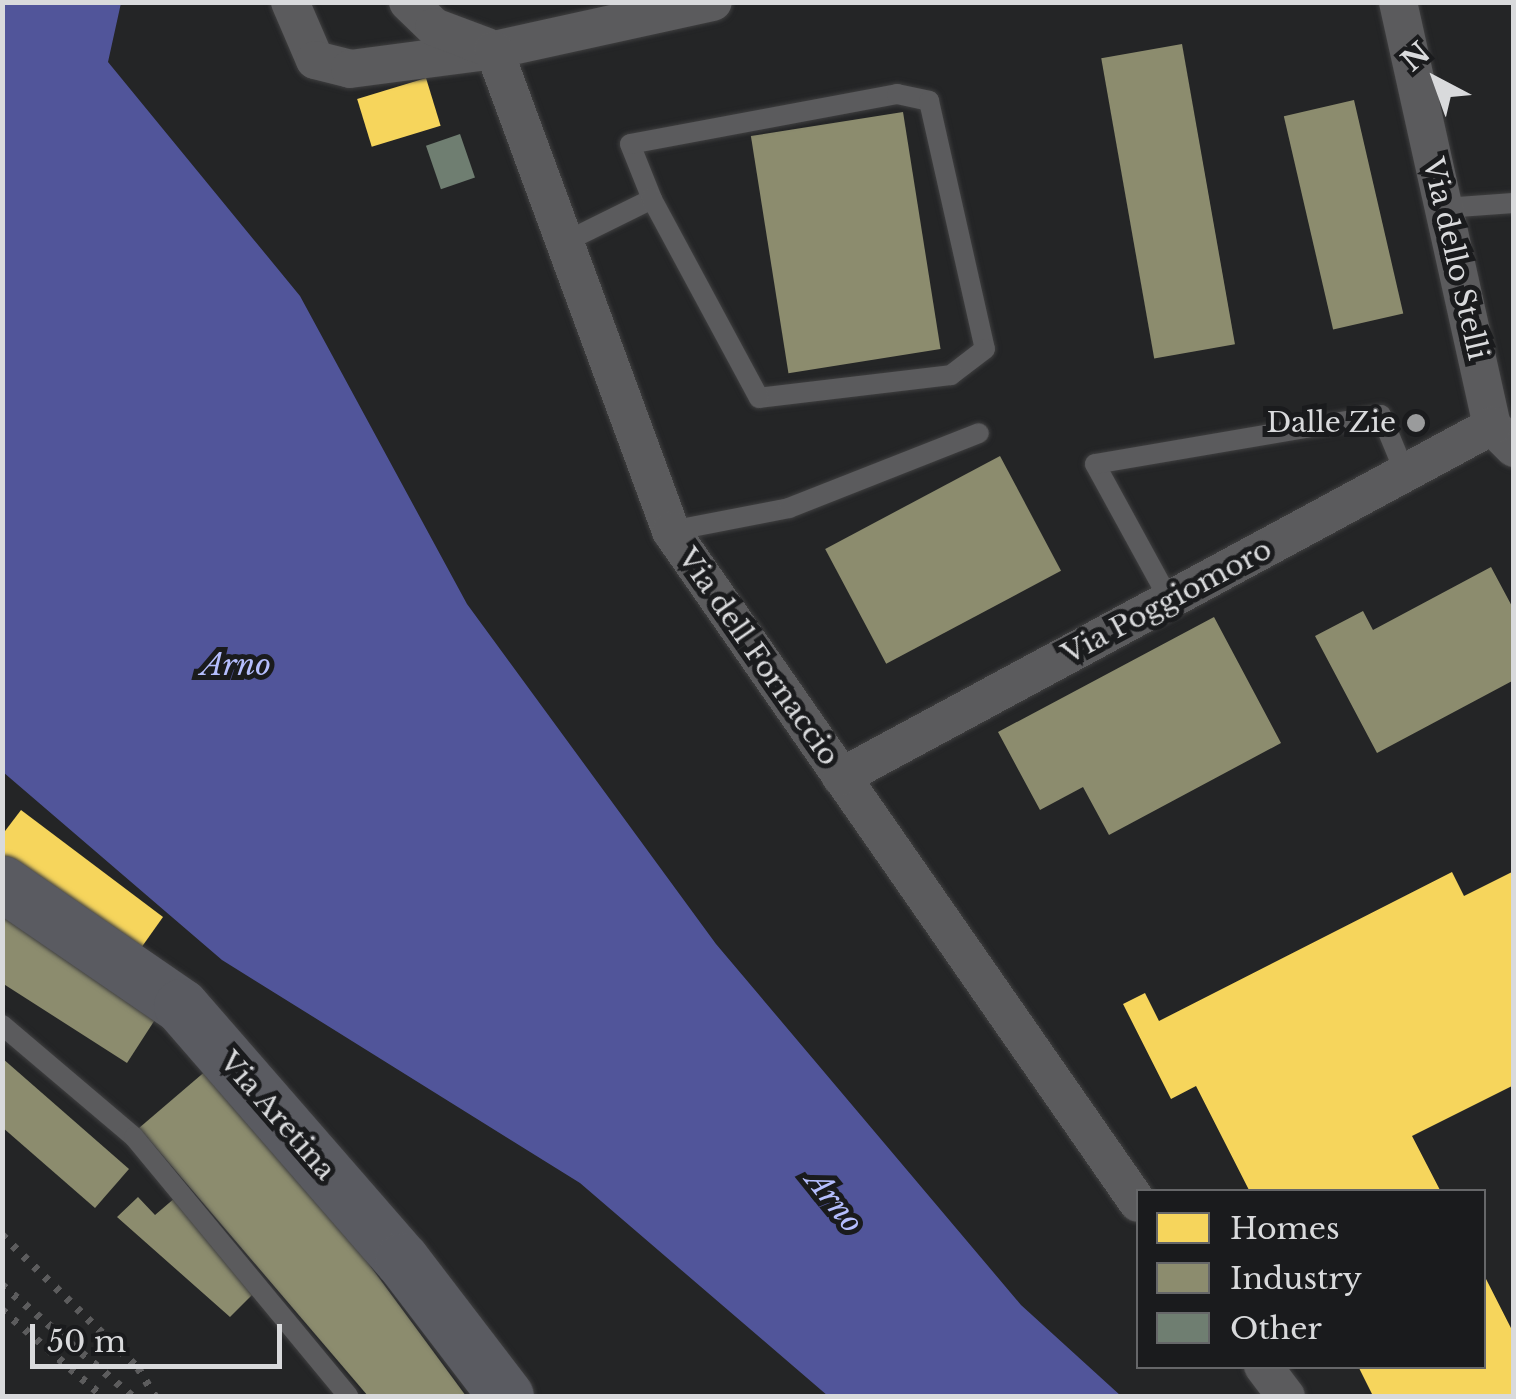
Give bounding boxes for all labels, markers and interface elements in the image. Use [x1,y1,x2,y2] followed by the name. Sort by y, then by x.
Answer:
[1386,30,1486,130] north arrow
[1395,35,1437,79] text: N
[1415,155,1495,363] street label: Via dello Stelli
[1267,406,1396,440] place label: Dalle Zie
[1405,412,1427,434] marker: Dalle Zie
[1056,533,1278,671] street label: Via Poggiomoro
[670,542,846,772] street label: Via dell Fornaccio
[201,647,271,683] water label: Arno
[212,1044,342,1188] street label: Via Aretina
[798,1164,870,1240] water label: Arno
[1136,1189,1486,1369] legend
[1230,1210,1340,1247] text: Homes
[1230,1260,1362,1297] text: Industry
[35,1304,288,1366] scale bar
[1230,1310,1322,1347] text: Other
[47,1323,126,1360] text: 50 m

